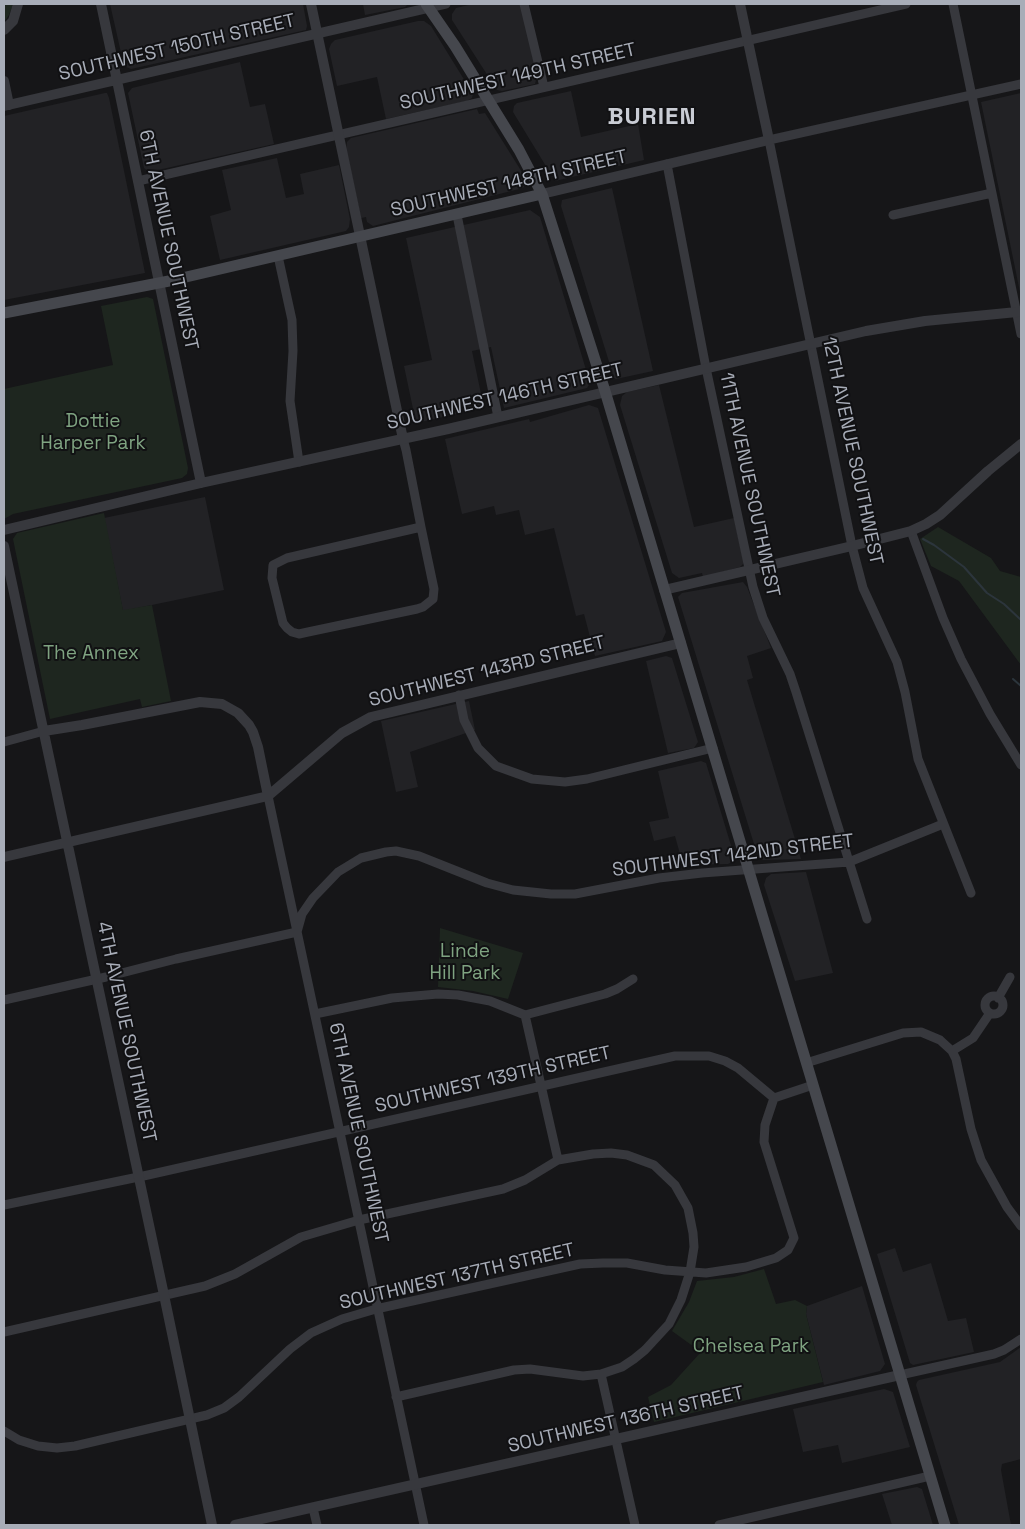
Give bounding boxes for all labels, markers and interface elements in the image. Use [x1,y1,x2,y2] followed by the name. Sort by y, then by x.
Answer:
[57,10,297,86] street label: SOUTHWEST 150TH STREET
[398,39,638,115] street label: SOUTHWEST 149TH STREET
[607,103,697,131] district label: BURIEN
[133,128,203,352] street label: 6TH AVENUE SOUTHWEST
[388,146,630,222] street label: SOUTHWEST 148TH STREET
[817,335,887,567] street label: 12TH AVENUE SOUTHWEST
[385,359,625,435] street label: SOUTHWEST 146TH STREET
[714,371,784,599] street label: 11TH AVENUE SOUTHWEST
[40,411,146,455] park label: Dottie Harper Park
[367,632,607,712] street label: SOUTHWEST 143RD STREET
[43,643,139,665] park label: The Annex
[611,830,855,882] street label: SOUTHWEST 142ND STREET
[91,920,161,1144] street label: 4TH AVENUE SOUTHWEST
[430,941,500,985] park label: Linde Hill Park
[323,1021,393,1245] street label: 6TH AVENUE SOUTHWEST
[373,1042,613,1118] street label: SOUTHWEST 139TH STREET
[337,1239,577,1315] street label: SOUTHWEST 137TH STREET
[693,1336,809,1358] park label: Chelsea Park
[506,1382,746,1458] street label: SOUTHWEST 136TH STREET

